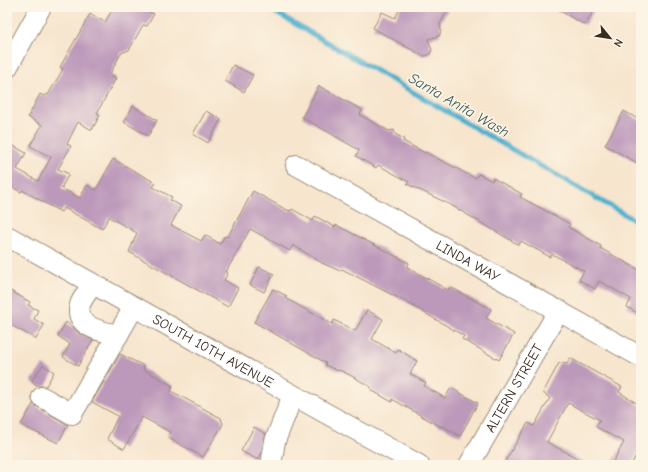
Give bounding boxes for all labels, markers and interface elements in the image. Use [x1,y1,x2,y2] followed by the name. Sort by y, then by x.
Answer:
[590,18,630,58] north arrow
[611,36,626,49] text: N
[405,69,513,141] water label: Santa Anita Wash
[433,236,504,286] street label: LINDA WAY
[150,310,277,391] street label: SOUTH 10TH AVENUE
[481,340,546,435] street label: ALTERN STREET

